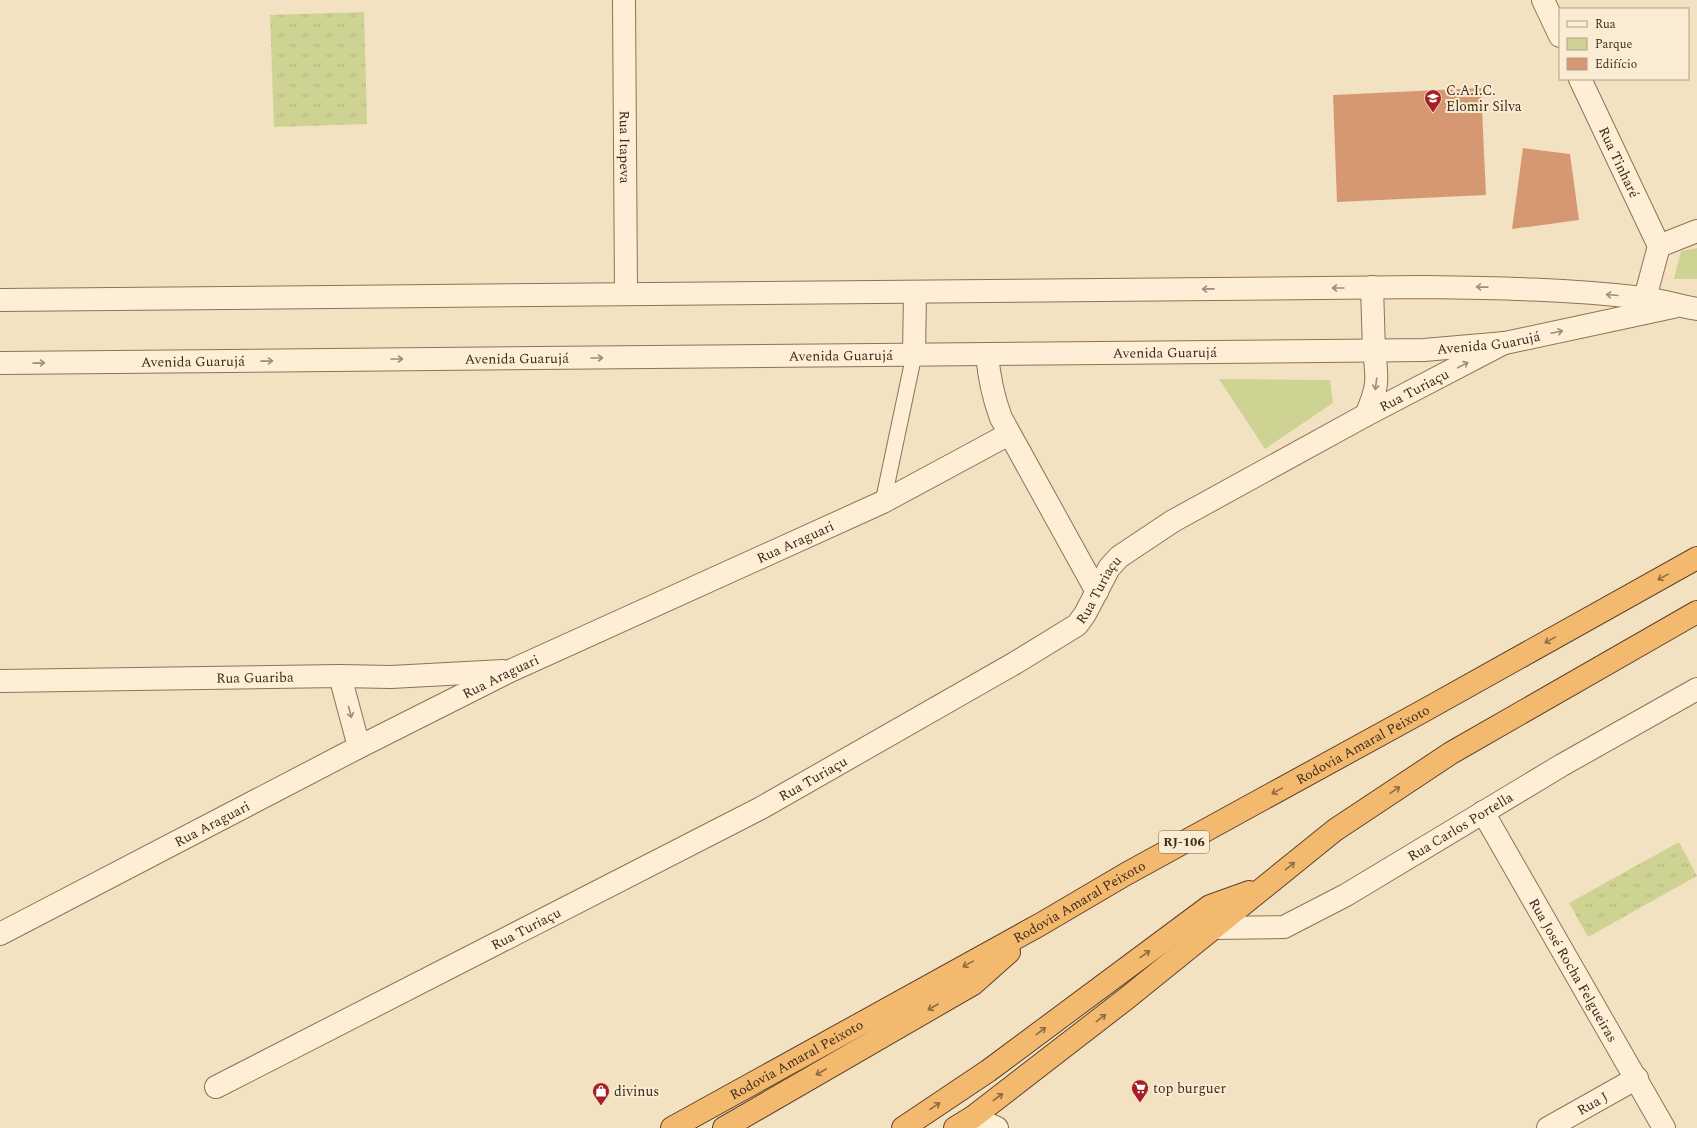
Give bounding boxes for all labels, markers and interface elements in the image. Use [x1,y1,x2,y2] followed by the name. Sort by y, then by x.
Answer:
[1559,8,1689,80] legend
[1595,15,1616,34] text: Rua
[1595,35,1632,54] text: Parque
[1595,55,1637,74] text: Edifício
[1446,80,1522,117] place label: C.A.I.C. Elomir Silva
[1423,88,1443,113] school or university icon: C.A.I.C. Elomir Silva
[614,110,636,184] street label: Rua Itapeva
[1593,123,1645,202] street label: Rua Tinharé
[1332,284,1345,292] one-way arrow
[1476,284,1489,291] one-way arrow
[1202,285,1215,293] one-way arrow
[1606,291,1619,298] one-way arrow
[1436,325,1542,359] street label: Avenida Guarujá
[1550,327,1563,335] one-way arrow
[1113,341,1217,363] street label: Avenida Guarujá
[789,344,893,366] street label: Avenida Guarujá
[465,347,569,369] street label: Avenida Guarujá
[141,350,245,372] street label: Avenida Guarujá
[590,354,603,362] one-way arrow
[390,355,403,363] one-way arrow
[260,357,273,365] one-way arrow
[32,359,45,367] one-way arrow
[1456,361,1468,368] one-way arrow
[1375,363,1453,417] street label: Rua Turiaçu
[1372,377,1380,390] one-way arrow
[753,515,837,568] street label: Rua Araguari
[1071,550,1126,628] street label: Rua Turiaçu
[1657,573,1669,581] one-way arrow
[1544,637,1556,645] one-way arrow
[459,649,542,704] street label: Rua Araguari
[216,666,294,688] street label: Rua Guariba
[1292,699,1433,790] street label: Rodovia Amaral Peixoto
[346,705,354,718] one-way arrow
[775,750,851,806] street label: Rua Turiaçu
[1389,786,1400,794] one-way arrow
[1403,786,1517,866] street label: Rua Carlos Portella
[1271,788,1283,796] one-way arrow
[170,795,254,852] street label: Rua Araguari
[1159,831,1209,853] road number: RJ-106
[1009,855,1149,948] street label: Rodovia Amaral Peixoto
[1284,862,1295,870] one-way arrow
[1524,894,1623,1046] street label: Rua José Rocha Felgueiras
[487,902,565,955] street label: Rua Turiaçu
[1140,949,1151,958] one-way arrow
[962,961,974,969] one-way arrow
[927,1003,939,1011] one-way arrow
[726,1014,867,1105] street label: Rodovia Amaral Peixoto
[1096,1014,1107,1022] one-way arrow
[1035,1027,1046,1035] one-way arrow
[815,1069,827,1077] one-way arrow
[1130,1078,1150,1103] supermarket icon: top burguer
[1153,1078,1226,1099] place label: top burguer
[591,1081,611,1106] shop icon: divinus
[614,1081,659,1102] place label: divinus
[1573,1086,1612,1120] street label: Rua J
[993,1093,1004,1101] one-way arrow
[929,1102,940,1110] one-way arrow

